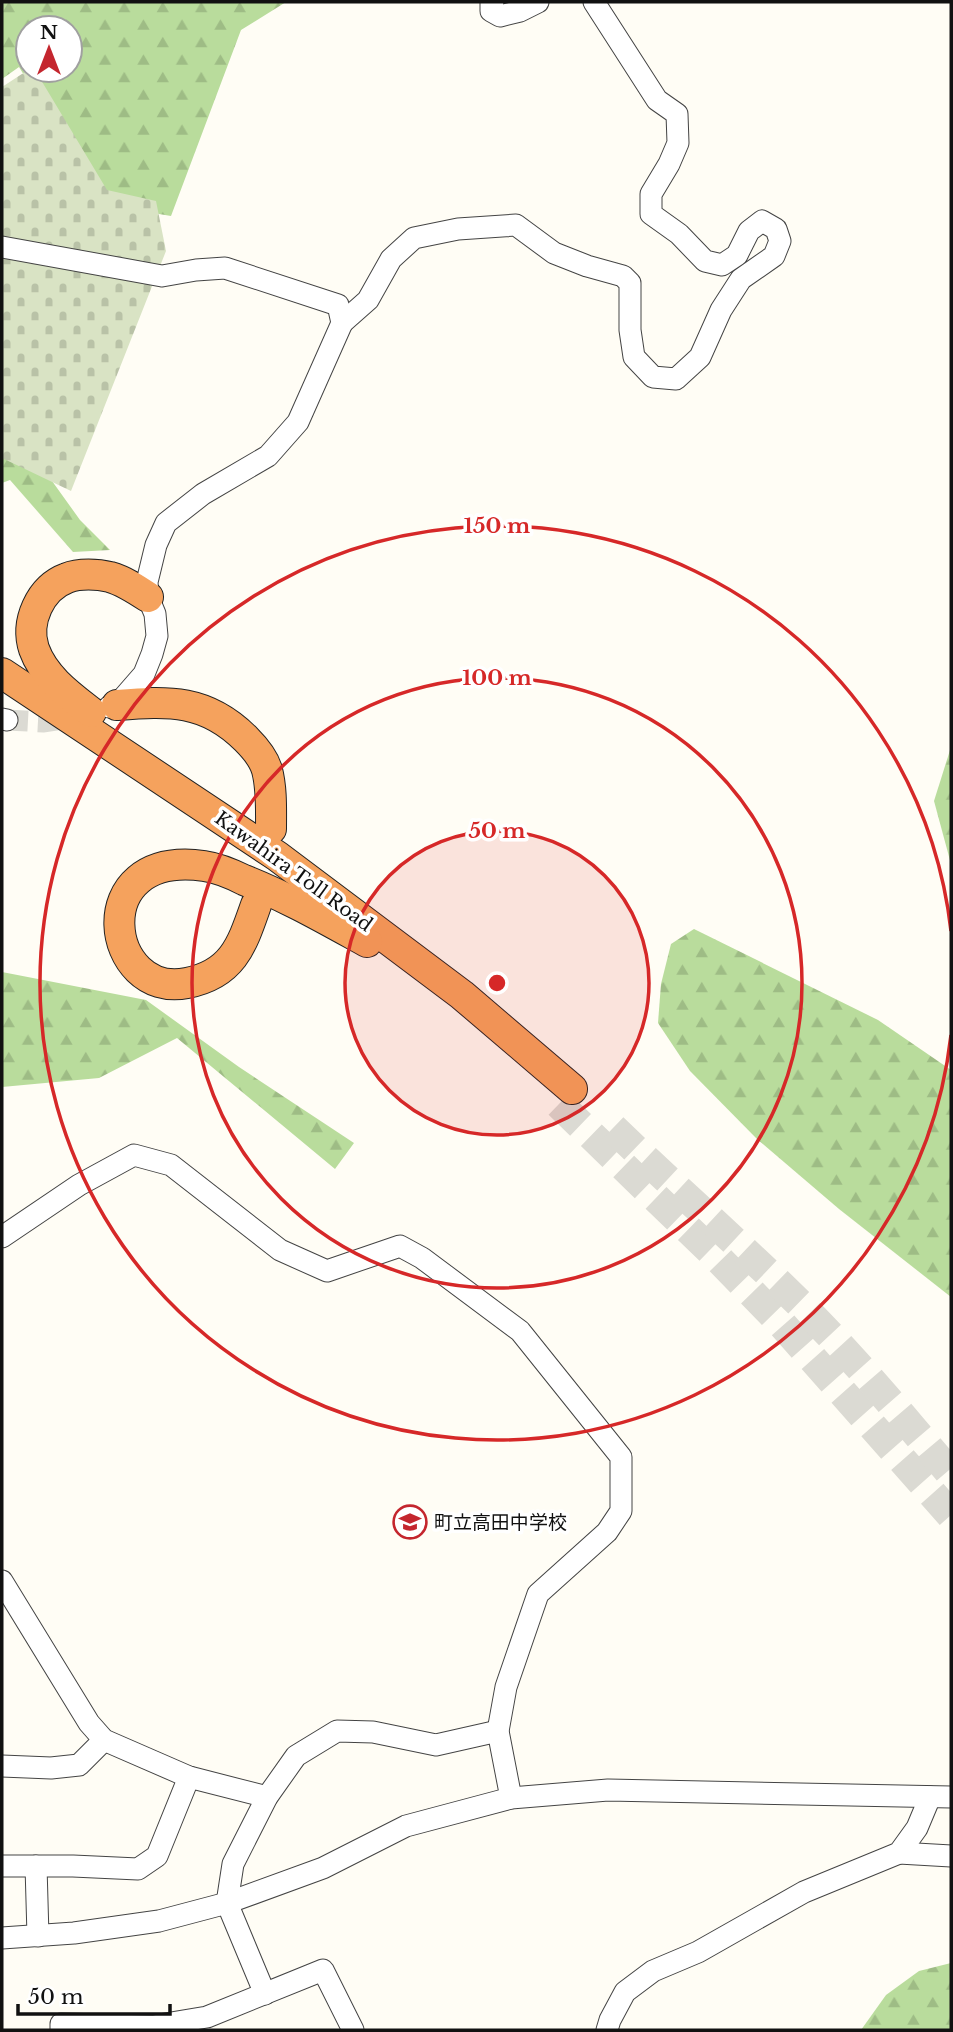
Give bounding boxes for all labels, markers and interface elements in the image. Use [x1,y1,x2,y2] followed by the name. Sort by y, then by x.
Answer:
[14,14,84,84] north arrow
[40,21,58,44] text: N
[464,513,530,539] text: 150 m
[462,665,532,691] text: 100 m
[210,806,377,936] street label: Kawahira Toll Road
[468,818,526,844] text: 50 m
[485,971,509,995] centre of rings
[391,1503,429,1541] school or university icon: 町立高田中学校
[434,1511,567,1534] place label: 町立高田中学校
[18,1972,170,2016] scale bar
[28,1984,84,2010] text: 50 m

